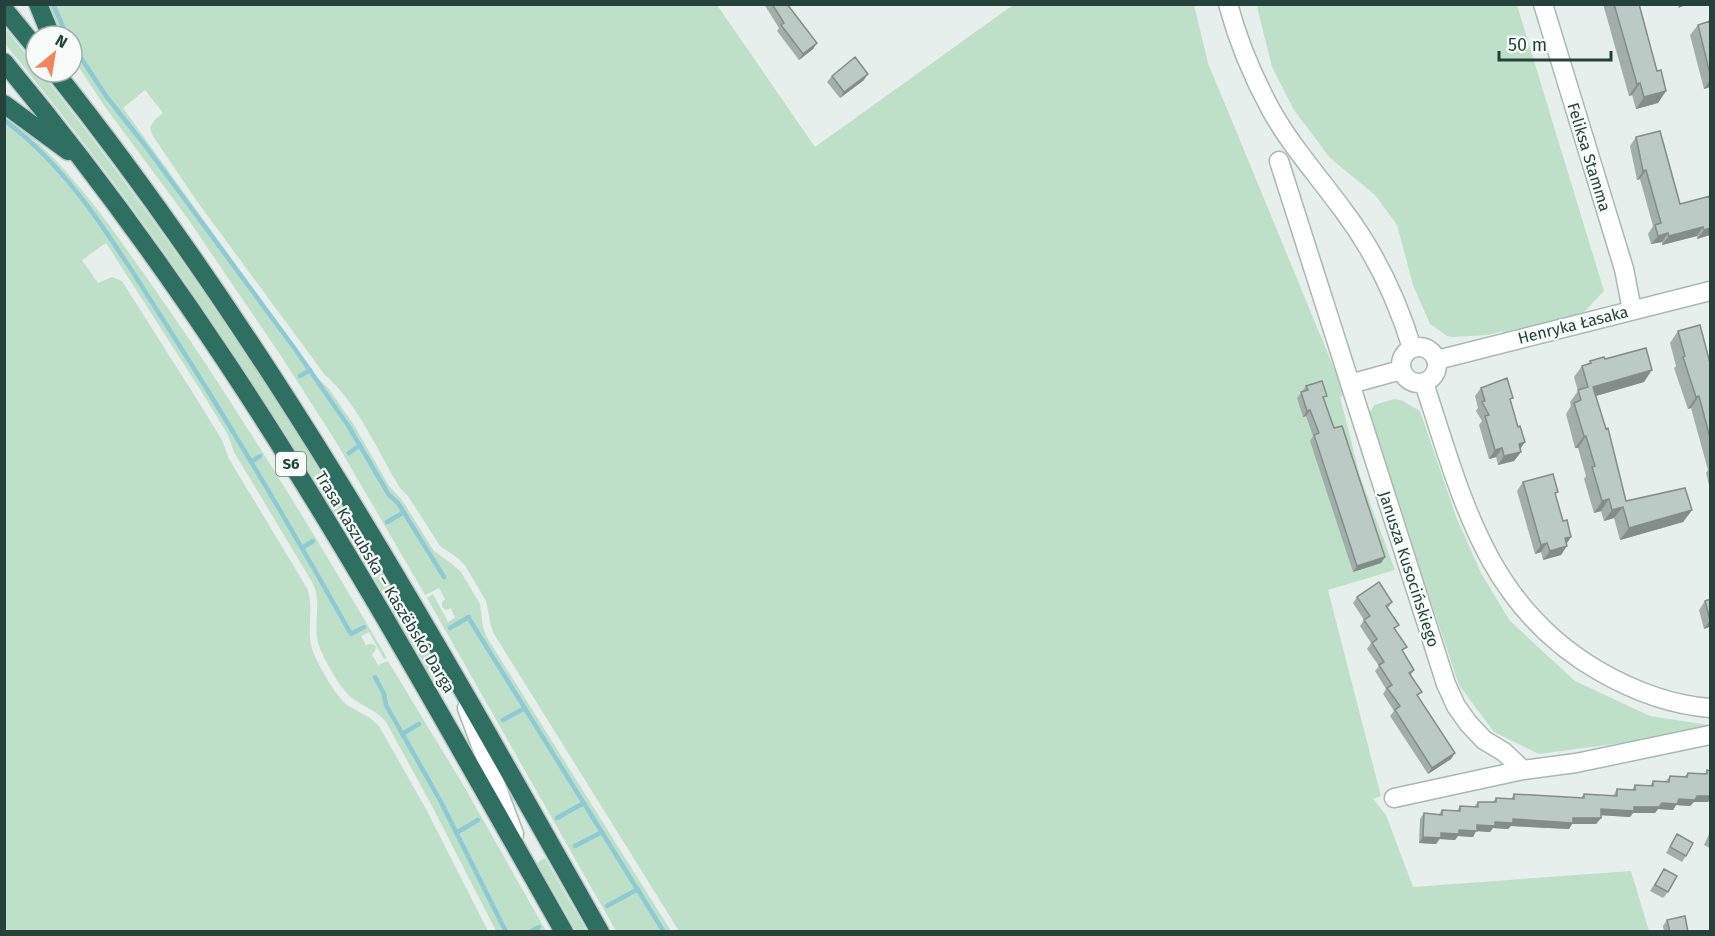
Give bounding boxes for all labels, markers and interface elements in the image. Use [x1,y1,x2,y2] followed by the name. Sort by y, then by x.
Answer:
[24,24,84,84] north arrow
[1499,24,1612,62] scale bar
[52,31,71,52] text: N
[1508,34,1547,56] text: 50 m
[1563,100,1615,214] street label: Feliksa Stamma
[1516,302,1630,348] street label: Henryka Łasaka
[276,452,306,476] road number: S6
[311,468,459,696] street label: Trasa Kaszubska – Kaszëbskô Darga
[1375,489,1443,649] street label: Janusza Kusocińskiego

